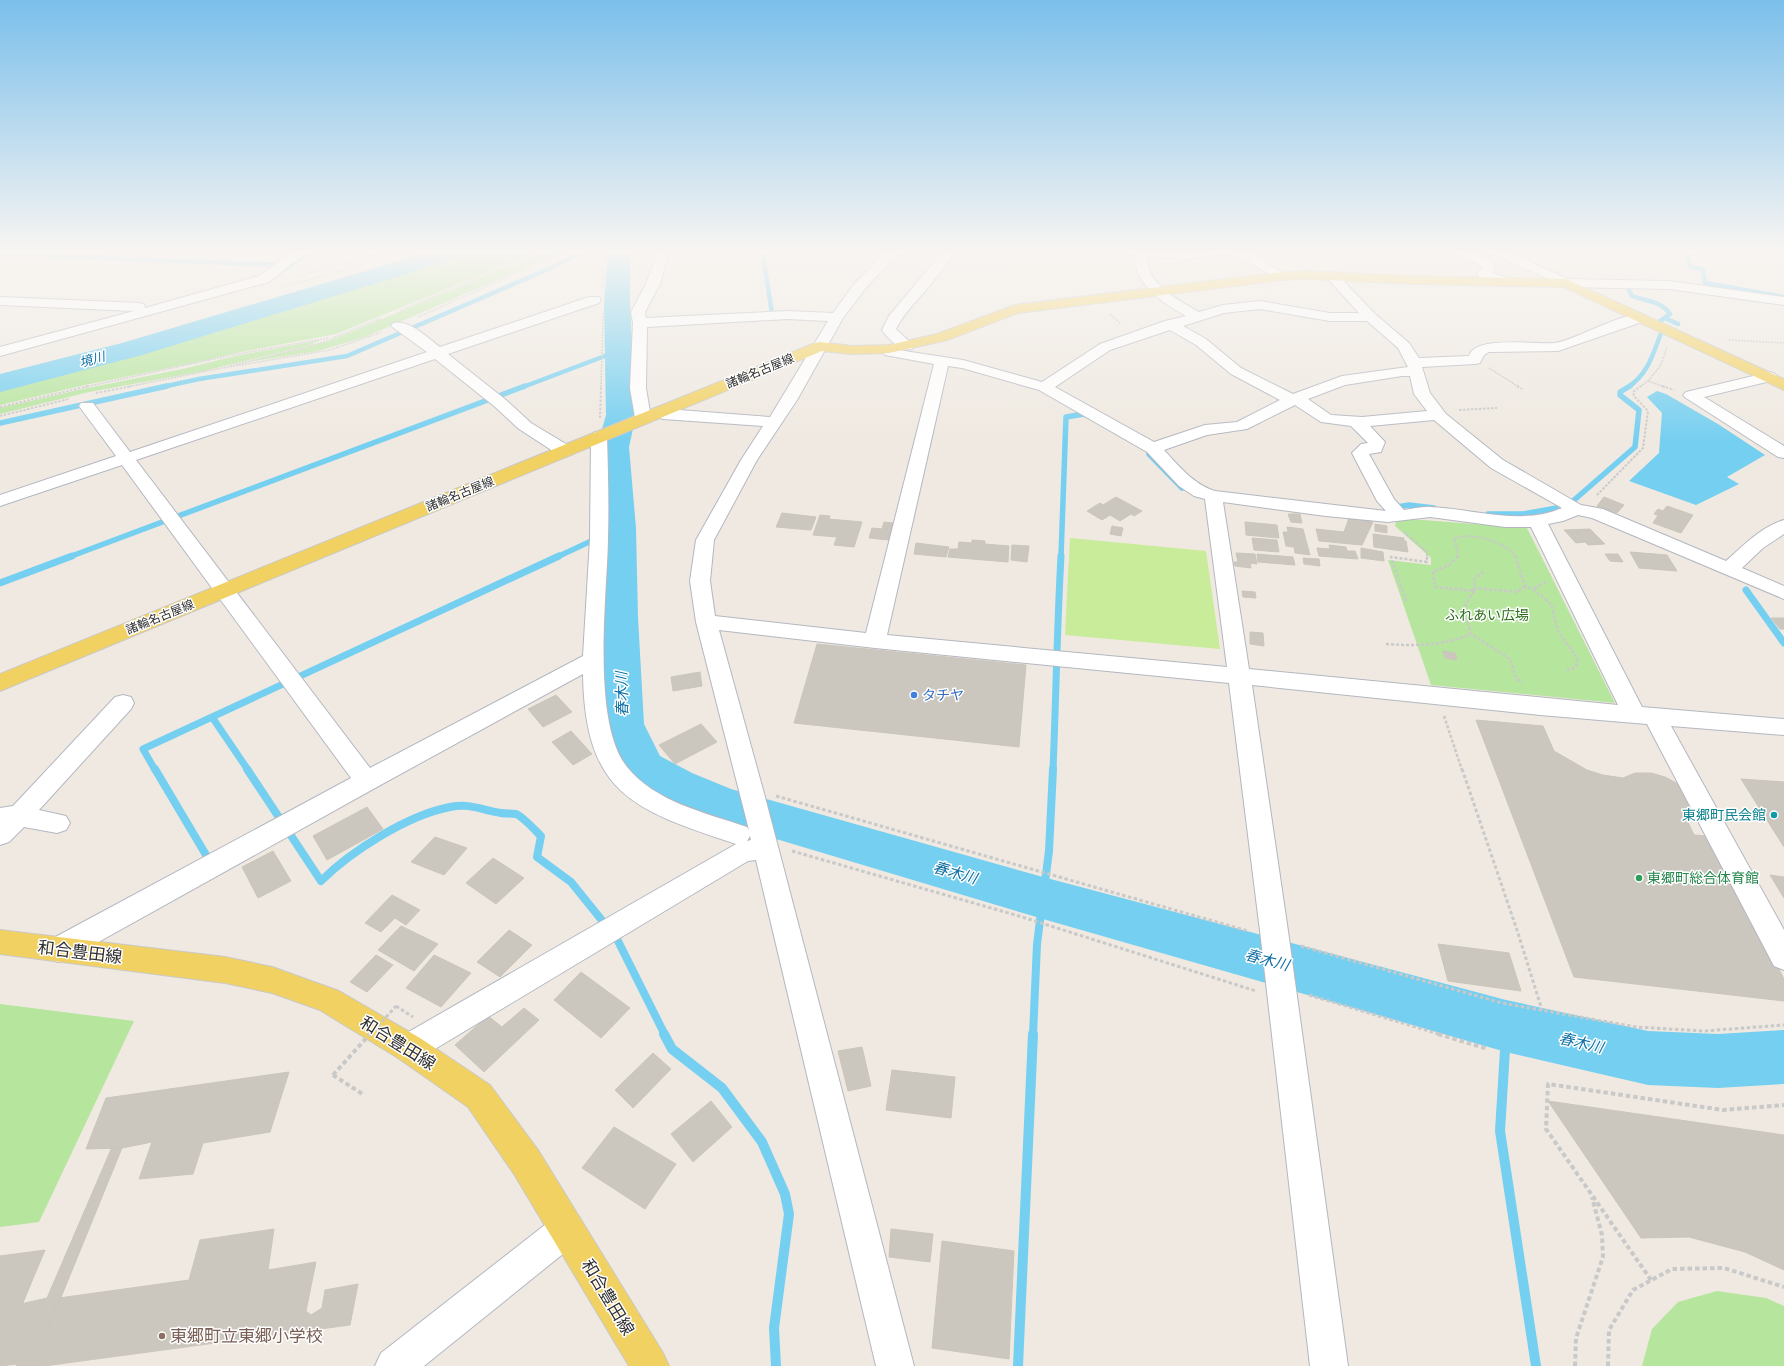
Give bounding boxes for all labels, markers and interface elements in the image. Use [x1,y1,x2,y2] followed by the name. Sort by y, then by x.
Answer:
[78,348,108,369] water label: 境川
[724,351,796,390] street label: 諸輪名古屋線
[424,474,496,513] street label: 諸輪名古屋線
[124,597,196,636] street label: 諸輪名古屋線
[1445,607,1529,623] park label: ふれあい広場
[613,669,630,717] water label: 春木川
[922,687,964,703] place label: タチヤ
[909,690,919,700] marker: タチヤ
[1682,807,1766,823] place label: 東郷町民会館
[1769,810,1779,820] marker: 東郷町民会館
[931,858,981,887] water label: 春木川
[1647,870,1759,886] place label: 東郷町総合体育館
[1634,873,1644,883] marker: 東郷町総合体育館
[37,937,123,966] street label: 和合豊田線
[1243,945,1293,974] water label: 春木川
[357,1012,439,1073] street label: 和合豊田線
[1557,1029,1607,1056] water label: 春木川
[578,1255,638,1338] street label: 和合豊田線
[170,1326,323,1345] place label: 東郷町立東郷小学校
[157,1331,167,1341] marker: 東郷町立東郷小学校

